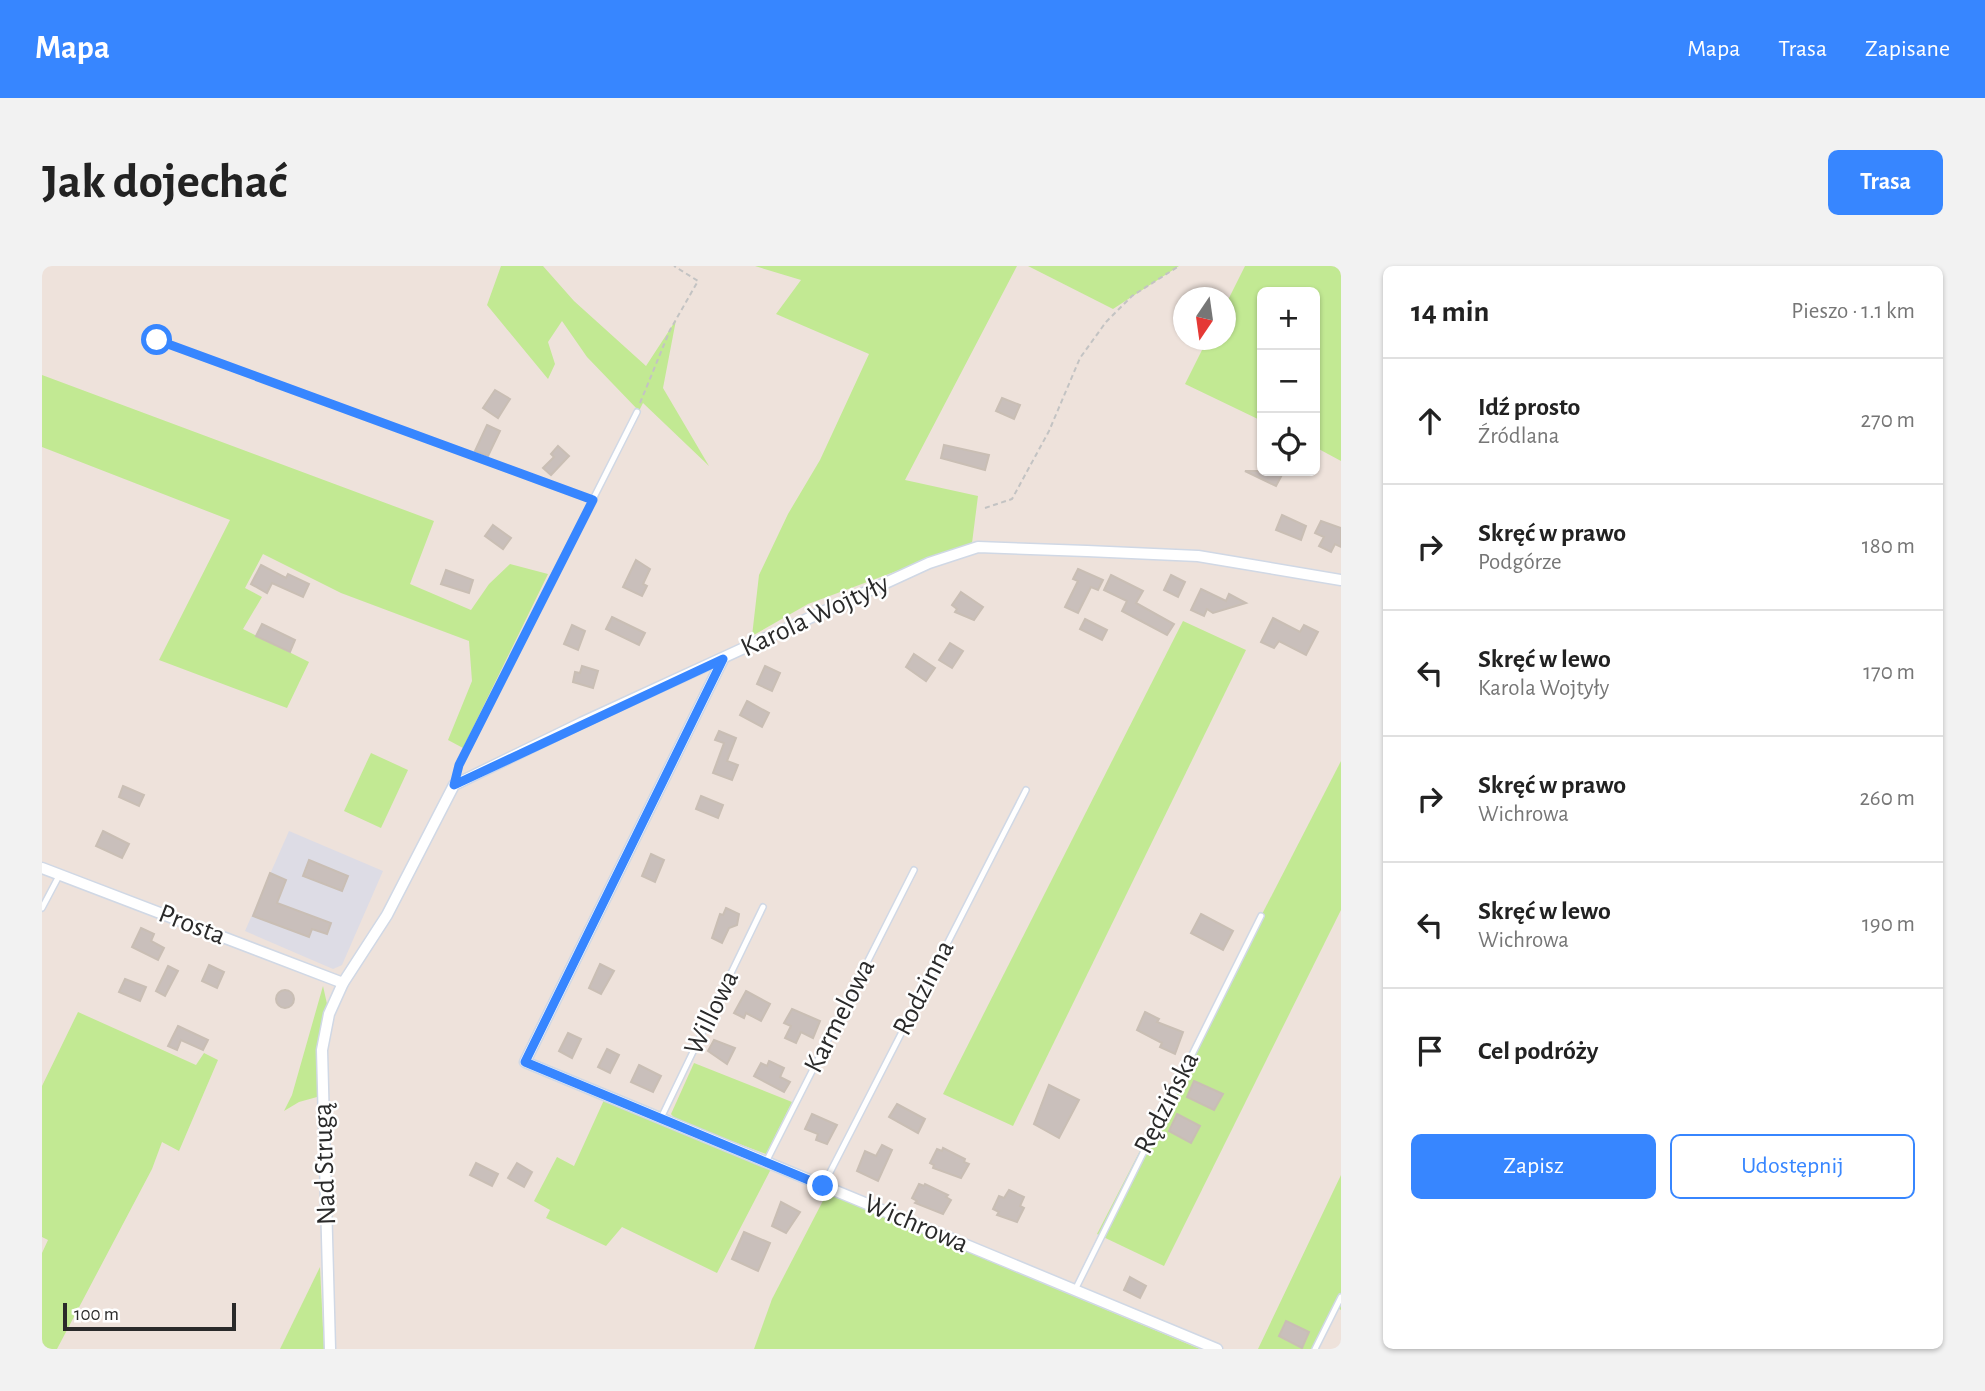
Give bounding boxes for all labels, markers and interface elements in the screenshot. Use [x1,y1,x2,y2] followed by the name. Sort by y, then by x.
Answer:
[35,32,110,65] text: Mapa
[1687,37,1740,61] text: Mapa
[1778,37,1827,61] text: Trasa
[1865,37,1950,61] text: Zapisane
[1828,150,1943,215] button: Trasa
[42,158,287,207] text: Jak dojechać
[1173,287,1236,350] north arrow
[1257,287,1320,476] map controls
[1257,287,1320,350] button: +
[1411,297,1489,327] text: 14 min
[1791,300,1915,323] text: Pieszo · 1.1 km
[141,324,172,355] route start
[1257,350,1320,413] button: −
[1478,394,1580,420] text: Idź prosto
[1411,402,1449,440] icon: ahead
[1861,409,1915,432] text: 270 m
[1257,413,1320,476] button: locate
[1478,425,1559,448] text: Źródlana
[1478,520,1626,546] text: Skręć w prawo
[1411,528,1449,566] icon: right
[1862,535,1915,558] text: 180 m
[1478,551,1562,574] text: Podgórze
[737,569,893,662] street label: Karola Wojtyły
[1478,646,1611,672] text: Skręć w lewo
[1411,654,1449,692] icon: left
[1863,661,1915,684] text: 170 m
[1478,677,1609,700] text: Karola Wojtyły
[1478,772,1626,798] text: Skręć w prawo
[1411,780,1449,818] icon: right
[1859,787,1915,810] text: 260 m
[1478,803,1569,826] text: Wichrowa
[1478,898,1611,924] text: Skręć w lewo
[155,900,229,950] street label: Prosta
[1411,906,1449,944] icon: left
[1862,913,1915,936] text: 190 m
[1478,929,1569,952] text: Wichrowa
[888,936,960,1040] street label: Rodzinna
[799,954,881,1077] street label: Karmelowa
[680,966,744,1060] street label: Willowa
[1411,1032,1449,1070] icon: arrive
[1478,1038,1598,1064] text: Cel podróży
[1130,1047,1205,1158] street label: Rędzińska
[309,1102,341,1226] street label: Nad Strugą
[1411,1134,1656,1199] button: Zapisz
[1670,1134,1915,1199] button: Udostępnij
[807,1170,838,1201] route end
[860,1190,972,1259] street label: Wichrowa
[63,1300,236,1332] scale bar
[74,1305,119,1324] text: 100 m

